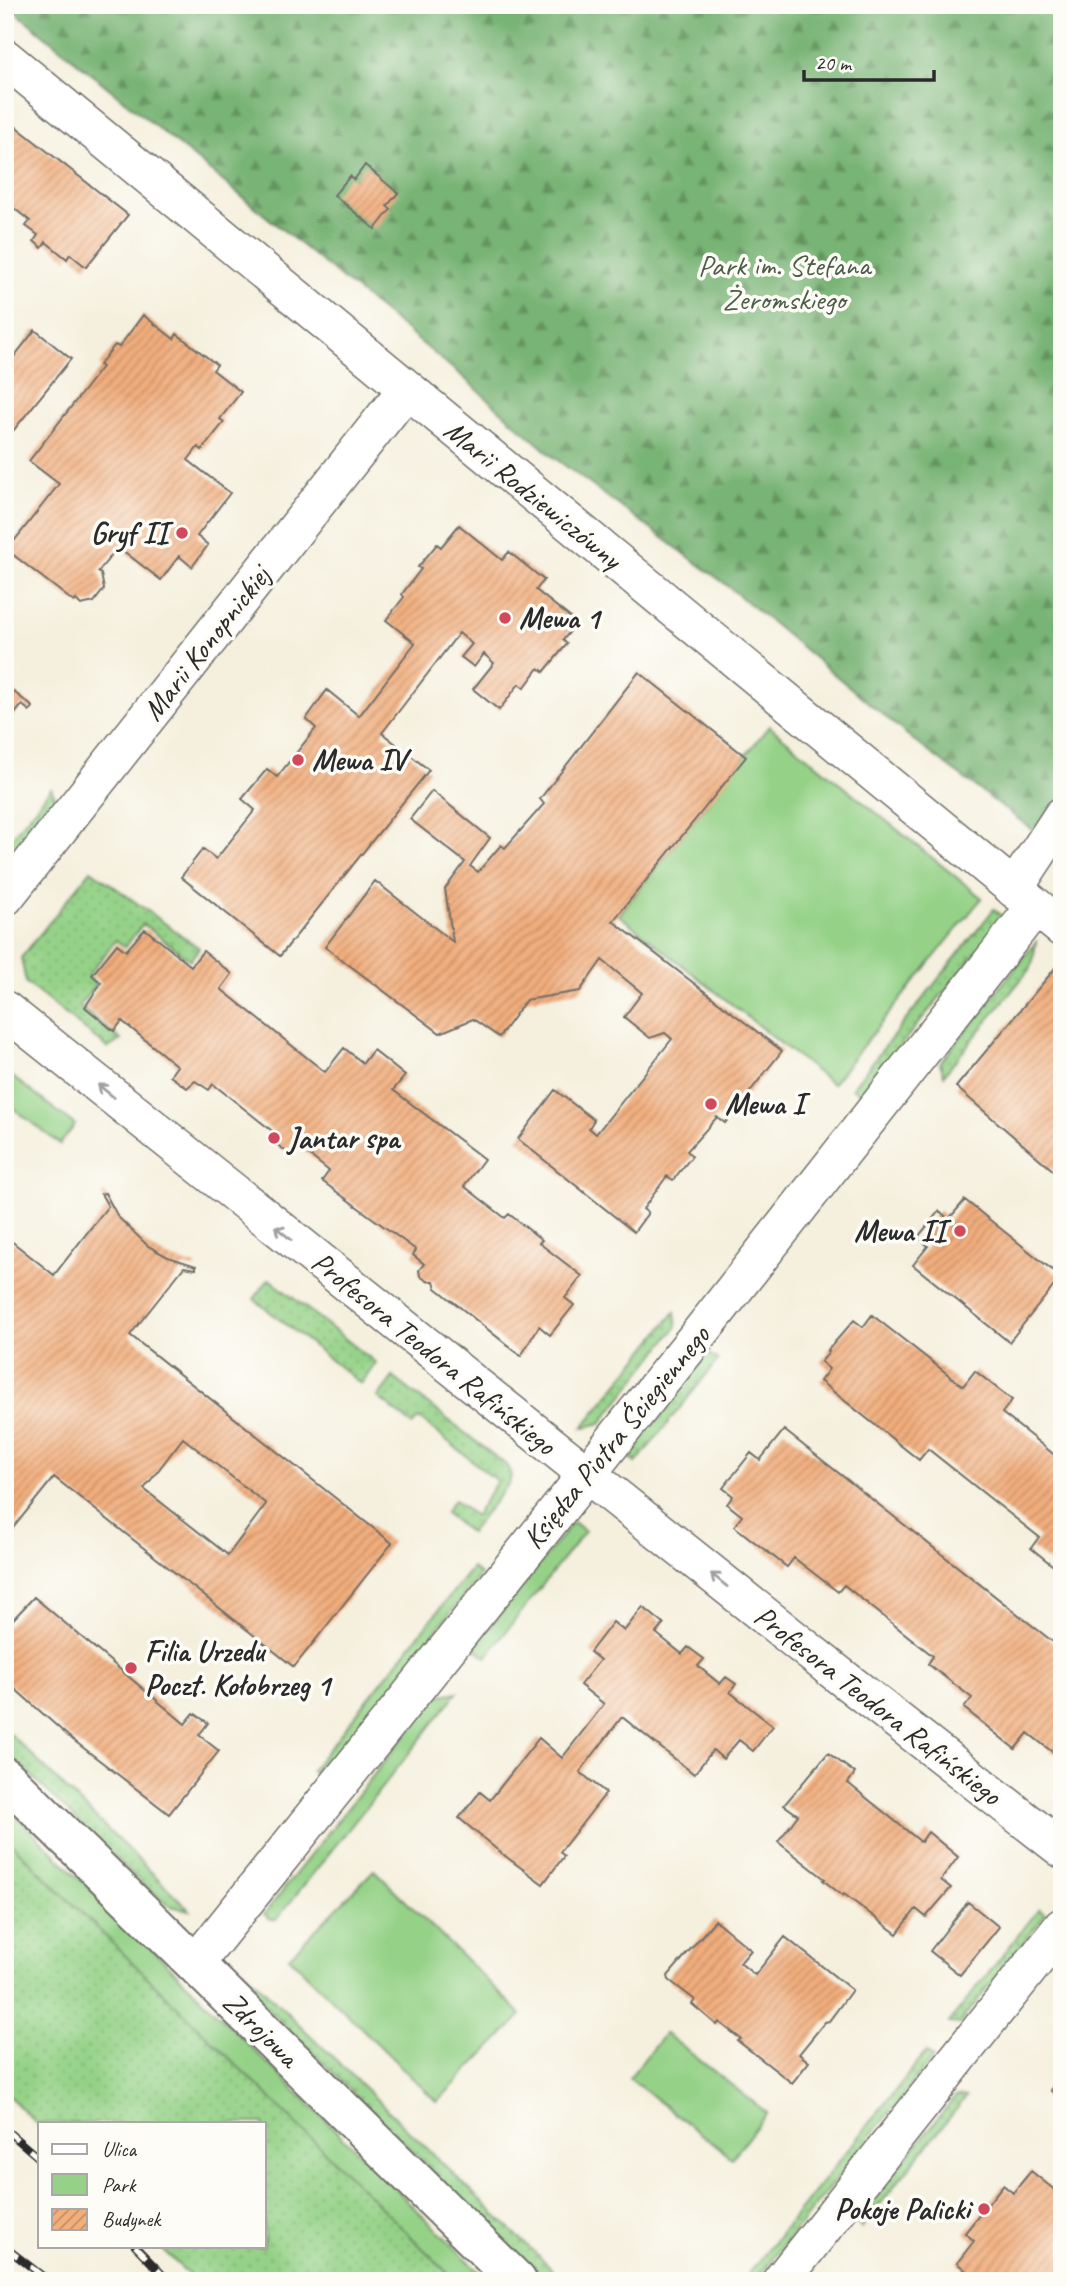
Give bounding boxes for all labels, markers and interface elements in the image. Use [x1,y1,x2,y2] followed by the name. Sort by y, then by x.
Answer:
[804,38,934,82] scale bar
[815,50,853,76] text: 20 m
[698,246,873,318] park label: Park im. Stefana Żeromskiego
[437,411,632,579] street label: Marii Rodziewiczówny
[91,514,174,553] place label: Gryf II
[174,525,190,541] marker: Gryf II
[134,556,280,728] street label: Marii Konopnickiej
[519,599,603,637] place label: Mewa 1
[497,610,513,626] marker: Mewa 1
[312,741,412,779] place label: Mewa IV
[290,752,306,768] marker: Mewa IV
[97,1083,115,1098] one-way arrow
[725,1085,811,1123] place label: Mewa I
[703,1096,719,1112] marker: Mewa I
[286,1119,401,1157] place label: Jantar spa
[266,1130,282,1146] marker: Jantar spa
[854,1212,952,1250] place label: Mewa II
[952,1223,968,1239] marker: Mewa II
[275,1225,293,1240] one-way arrow
[304,1243,565,1464] street label: Profesora Teodora Rafińskiego
[514,1316,719,1556] street label: Księdza Piotra Ściegiennego
[710,1572,729,1587] one-way arrow
[747,1597,1010,1814] street label: Profesora Teodora Rafińskiego
[145,1632,333,1704] place label: Filia Urzedu Poczt. Kołobrzeg 1
[123,1660,139,1676] marker: Filia Urzedu Poczt. Kołobrzeg 1
[215,1983,309,2077] street label: Zdrojowa
[38,2122,266,2248] legend
[102,2136,138,2162] text: Ulica
[102,2172,137,2198] text: Park
[835,2190,974,2228] place label: Pokoje Palicki
[976,2201,992,2217] marker: Pokoje Palicki
[102,2206,162,2232] text: Budynek

